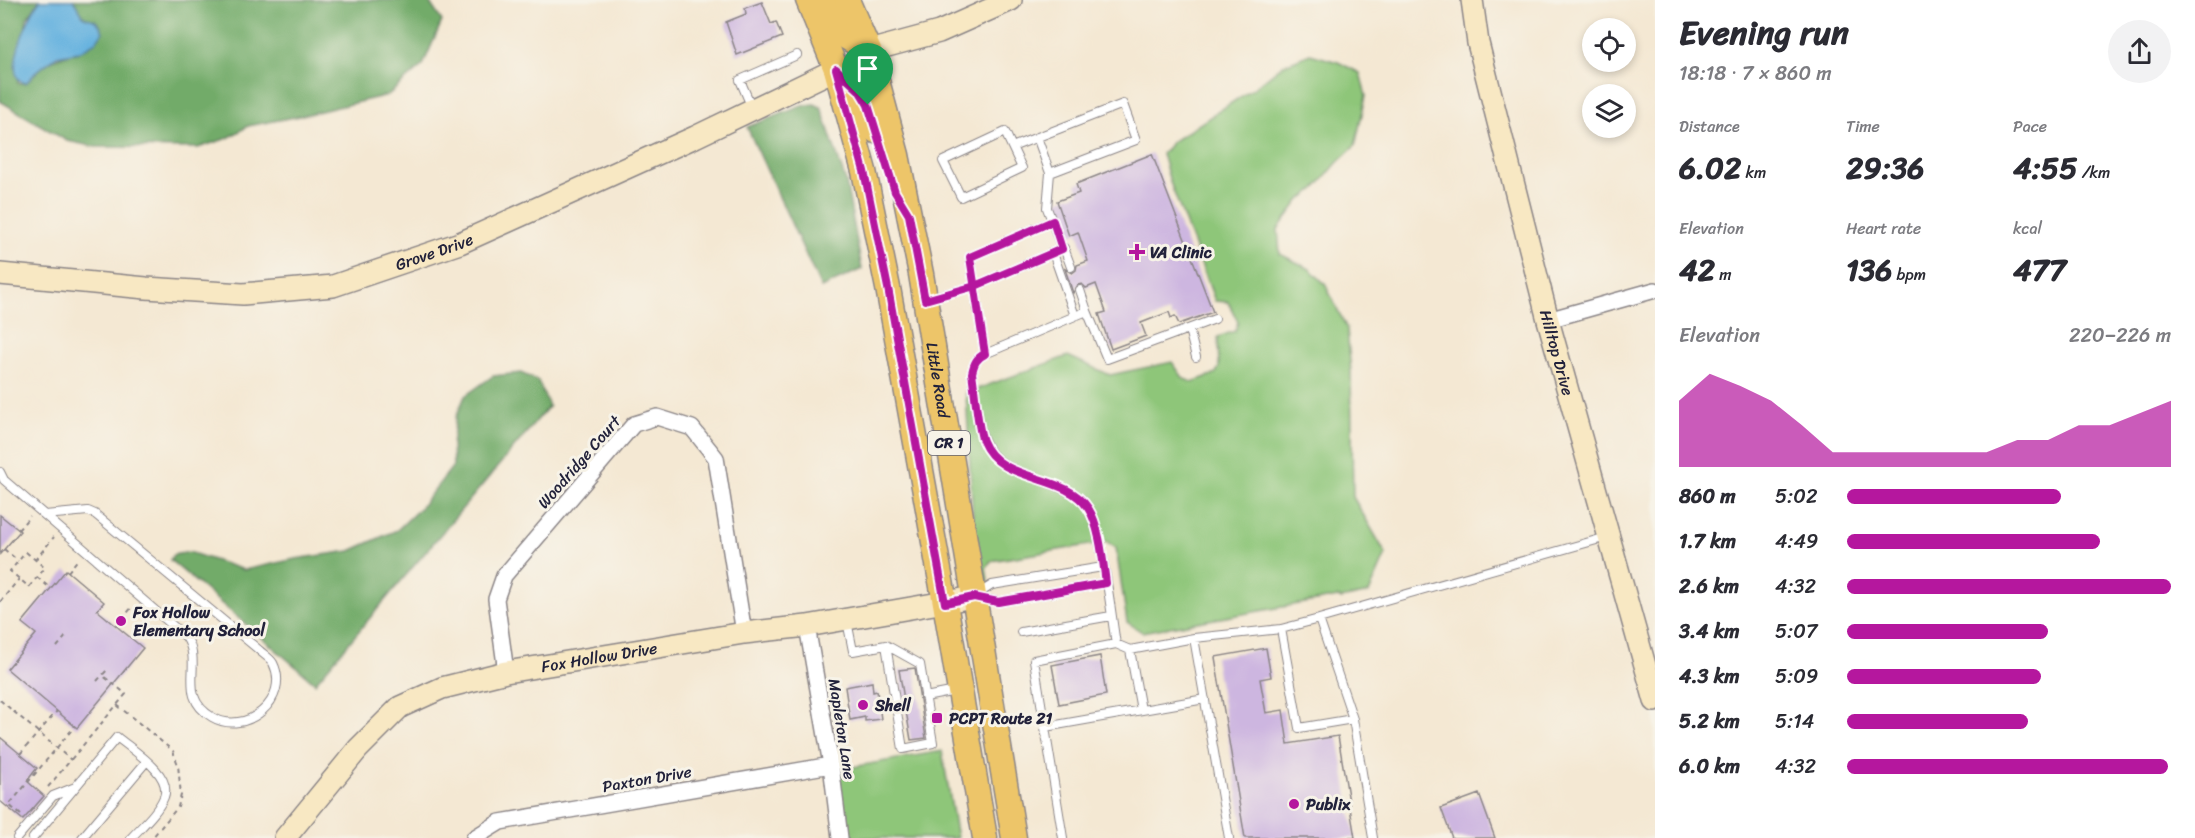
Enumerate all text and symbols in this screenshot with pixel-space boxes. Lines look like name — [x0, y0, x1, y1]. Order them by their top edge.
text: Evening run — [1679, 4, 1849, 62]
map controls — [1582, 18, 1636, 138]
button: locate — [1582, 18, 1636, 72]
button: share — [2108, 20, 2171, 83]
pin — [842, 43, 893, 105]
icon: arrive — [851, 52, 884, 85]
text: 18:18 · 7 × 860 m — [1679, 56, 1832, 91]
button: layers — [1582, 84, 1636, 138]
text: Distance — [1679, 112, 1740, 141]
text: Time — [1846, 112, 1880, 141]
text: Pace — [2013, 112, 2047, 141]
text: 6.02 — [1679, 141, 1741, 195]
text: 29:36 — [1846, 141, 1924, 195]
text: 4:55 — [2013, 141, 2077, 195]
text: km — [1741, 158, 1766, 187]
text: /km — [2077, 158, 2110, 187]
text: Elevation — [1679, 214, 1744, 243]
text: Heart rate — [1846, 214, 1921, 243]
text: kcal — [2013, 214, 2042, 243]
street label: Grove Drive — [391, 224, 478, 278]
place label: VA Clinic — [1150, 238, 1213, 267]
marker: VA Clinic — [1128, 243, 1146, 261]
text: 42 — [1679, 243, 1715, 297]
text: 136 — [1846, 243, 1892, 297]
text: 477 — [2013, 243, 2066, 297]
text: m — [1715, 260, 1732, 289]
text: bpm — [1892, 260, 1926, 289]
street label: Hilltop Drive — [1531, 306, 1583, 399]
text: Elevation — [1679, 318, 1760, 353]
text: 220–226 m — [2069, 318, 2171, 353]
street label: Little Road — [918, 340, 959, 421]
street label: Woodridge Court — [530, 408, 629, 516]
road number: CR 1 — [928, 431, 970, 455]
text: 860 m — [1679, 479, 1736, 514]
text: 5:02 — [1775, 479, 1817, 514]
text: 1.7 km — [1679, 524, 1736, 559]
text: 4:49 — [1775, 524, 1818, 559]
text: 2.6 km — [1679, 569, 1739, 604]
text: 4:32 — [1775, 569, 1816, 604]
place label: Fox Hollow Elementary School — [132, 598, 266, 645]
marker: Fox Hollow Elementary School — [114, 614, 128, 628]
text: 3.4 km — [1679, 614, 1740, 649]
text: 5:07 — [1775, 614, 1817, 649]
street label: Fox Hollow Drive — [539, 633, 659, 681]
text: 4.3 km — [1679, 659, 1740, 694]
text: 5:09 — [1775, 659, 1818, 694]
street label: Mapleton Lane — [820, 676, 864, 782]
place label: Shell — [874, 691, 912, 720]
marker: Shell — [856, 698, 870, 712]
place label: PCPT Route 21 — [949, 704, 1052, 733]
text: 5.2 km — [1679, 704, 1740, 739]
text: 5:14 — [1775, 704, 1814, 739]
marker: PCPT Route 21 — [930, 711, 944, 725]
text: 6.0 km — [1679, 749, 1740, 784]
text: 4:32 — [1775, 749, 1816, 784]
street label: Paxton Drive — [600, 757, 694, 801]
place label: Publix — [1306, 790, 1351, 819]
marker: Publix — [1287, 797, 1301, 811]

